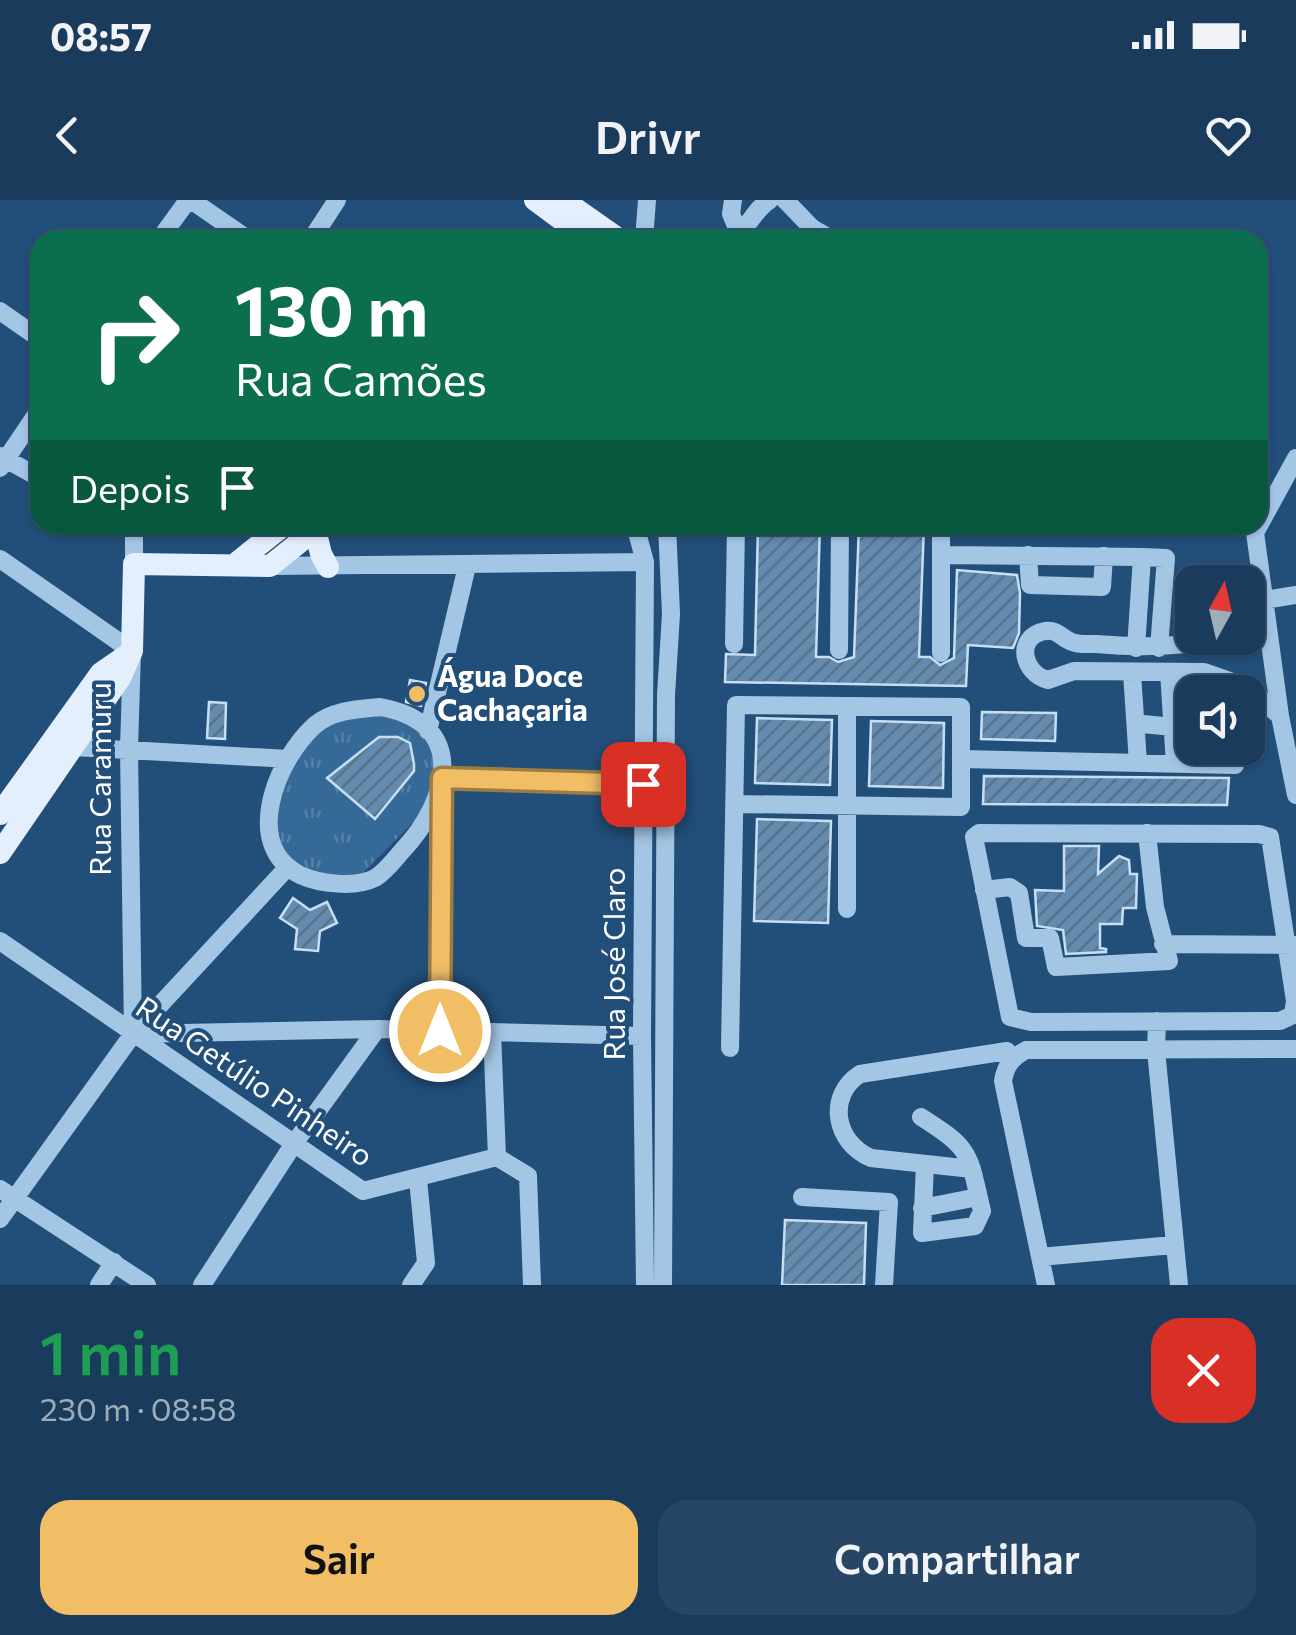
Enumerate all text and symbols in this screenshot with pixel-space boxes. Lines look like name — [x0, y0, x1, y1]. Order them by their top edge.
text: 08:57 — [50, 12, 152, 59]
icon: back — [40, 108, 95, 163]
text: Drivr — [595, 108, 701, 163]
icon: heart — [1201, 108, 1256, 163]
text: 130 m — [235, 265, 428, 350]
icon: right — [70, 270, 200, 400]
text: Rua Camões — [235, 350, 487, 405]
icon: arrive — [210, 460, 265, 515]
text: Depois — [70, 464, 190, 511]
north arrow — [1175, 565, 1265, 655]
map controls — [1175, 565, 1265, 765]
place label: Água Doce Cachaçaria — [437, 656, 588, 728]
button: sound — [1175, 675, 1265, 765]
street label: Rua Caramuru — [80, 682, 117, 876]
marker: Água Doce Cachaçaria — [406, 683, 428, 705]
pin — [601, 742, 686, 827]
icon: arrive — [616, 757, 671, 812]
street label: Rua José Claro — [594, 868, 631, 1060]
position arrow — [388, 979, 492, 1083]
street label: Rua Getúlio Pinheiro — [130, 987, 381, 1173]
text: 1 min — [40, 1314, 181, 1387]
button: close — [1151, 1318, 1256, 1423]
text: 230 m · 08:58 — [40, 1388, 236, 1428]
button: Sair — [40, 1500, 638, 1615]
button: Compartilhar — [658, 1500, 1256, 1615]

